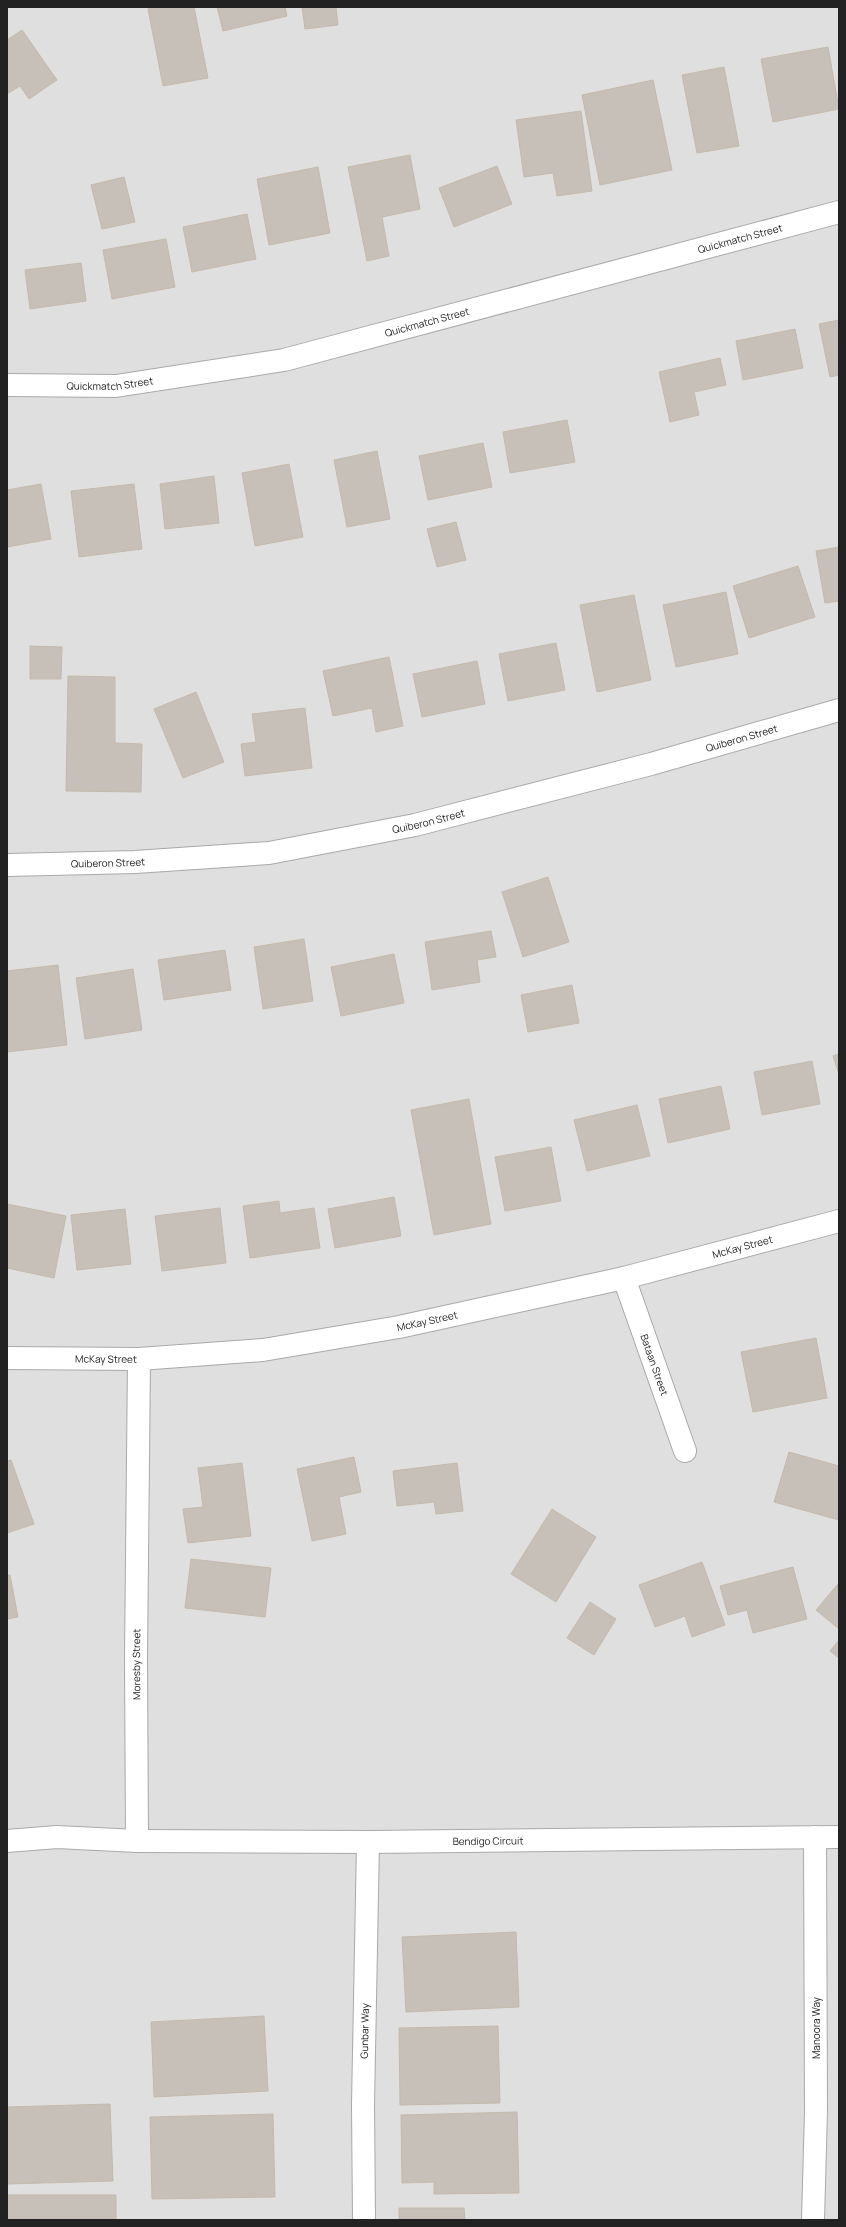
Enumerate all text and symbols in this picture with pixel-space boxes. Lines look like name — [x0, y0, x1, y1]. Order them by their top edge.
street label: Quickmatch Street — [696, 220, 784, 256]
street label: Quickmatch Street — [383, 304, 471, 340]
street label: Quickmatch Street — [66, 373, 154, 393]
street label: Quiberon Street — [704, 721, 779, 755]
street label: Quiberon Street — [391, 805, 466, 836]
street label: Quiberon Street — [71, 854, 145, 871]
street label: McKay Street — [711, 1232, 774, 1261]
street label: McKay Street — [395, 1307, 459, 1334]
street label: Bataan Street — [637, 1332, 672, 1397]
street label: McKay Street — [75, 1352, 137, 1366]
street label: Moresby Street — [129, 1629, 143, 1700]
street label: Bendigo Circuit — [453, 1833, 523, 1848]
street label: Manoora Way — [809, 1996, 823, 2059]
street label: Gunbar Way — [357, 2002, 372, 2059]

